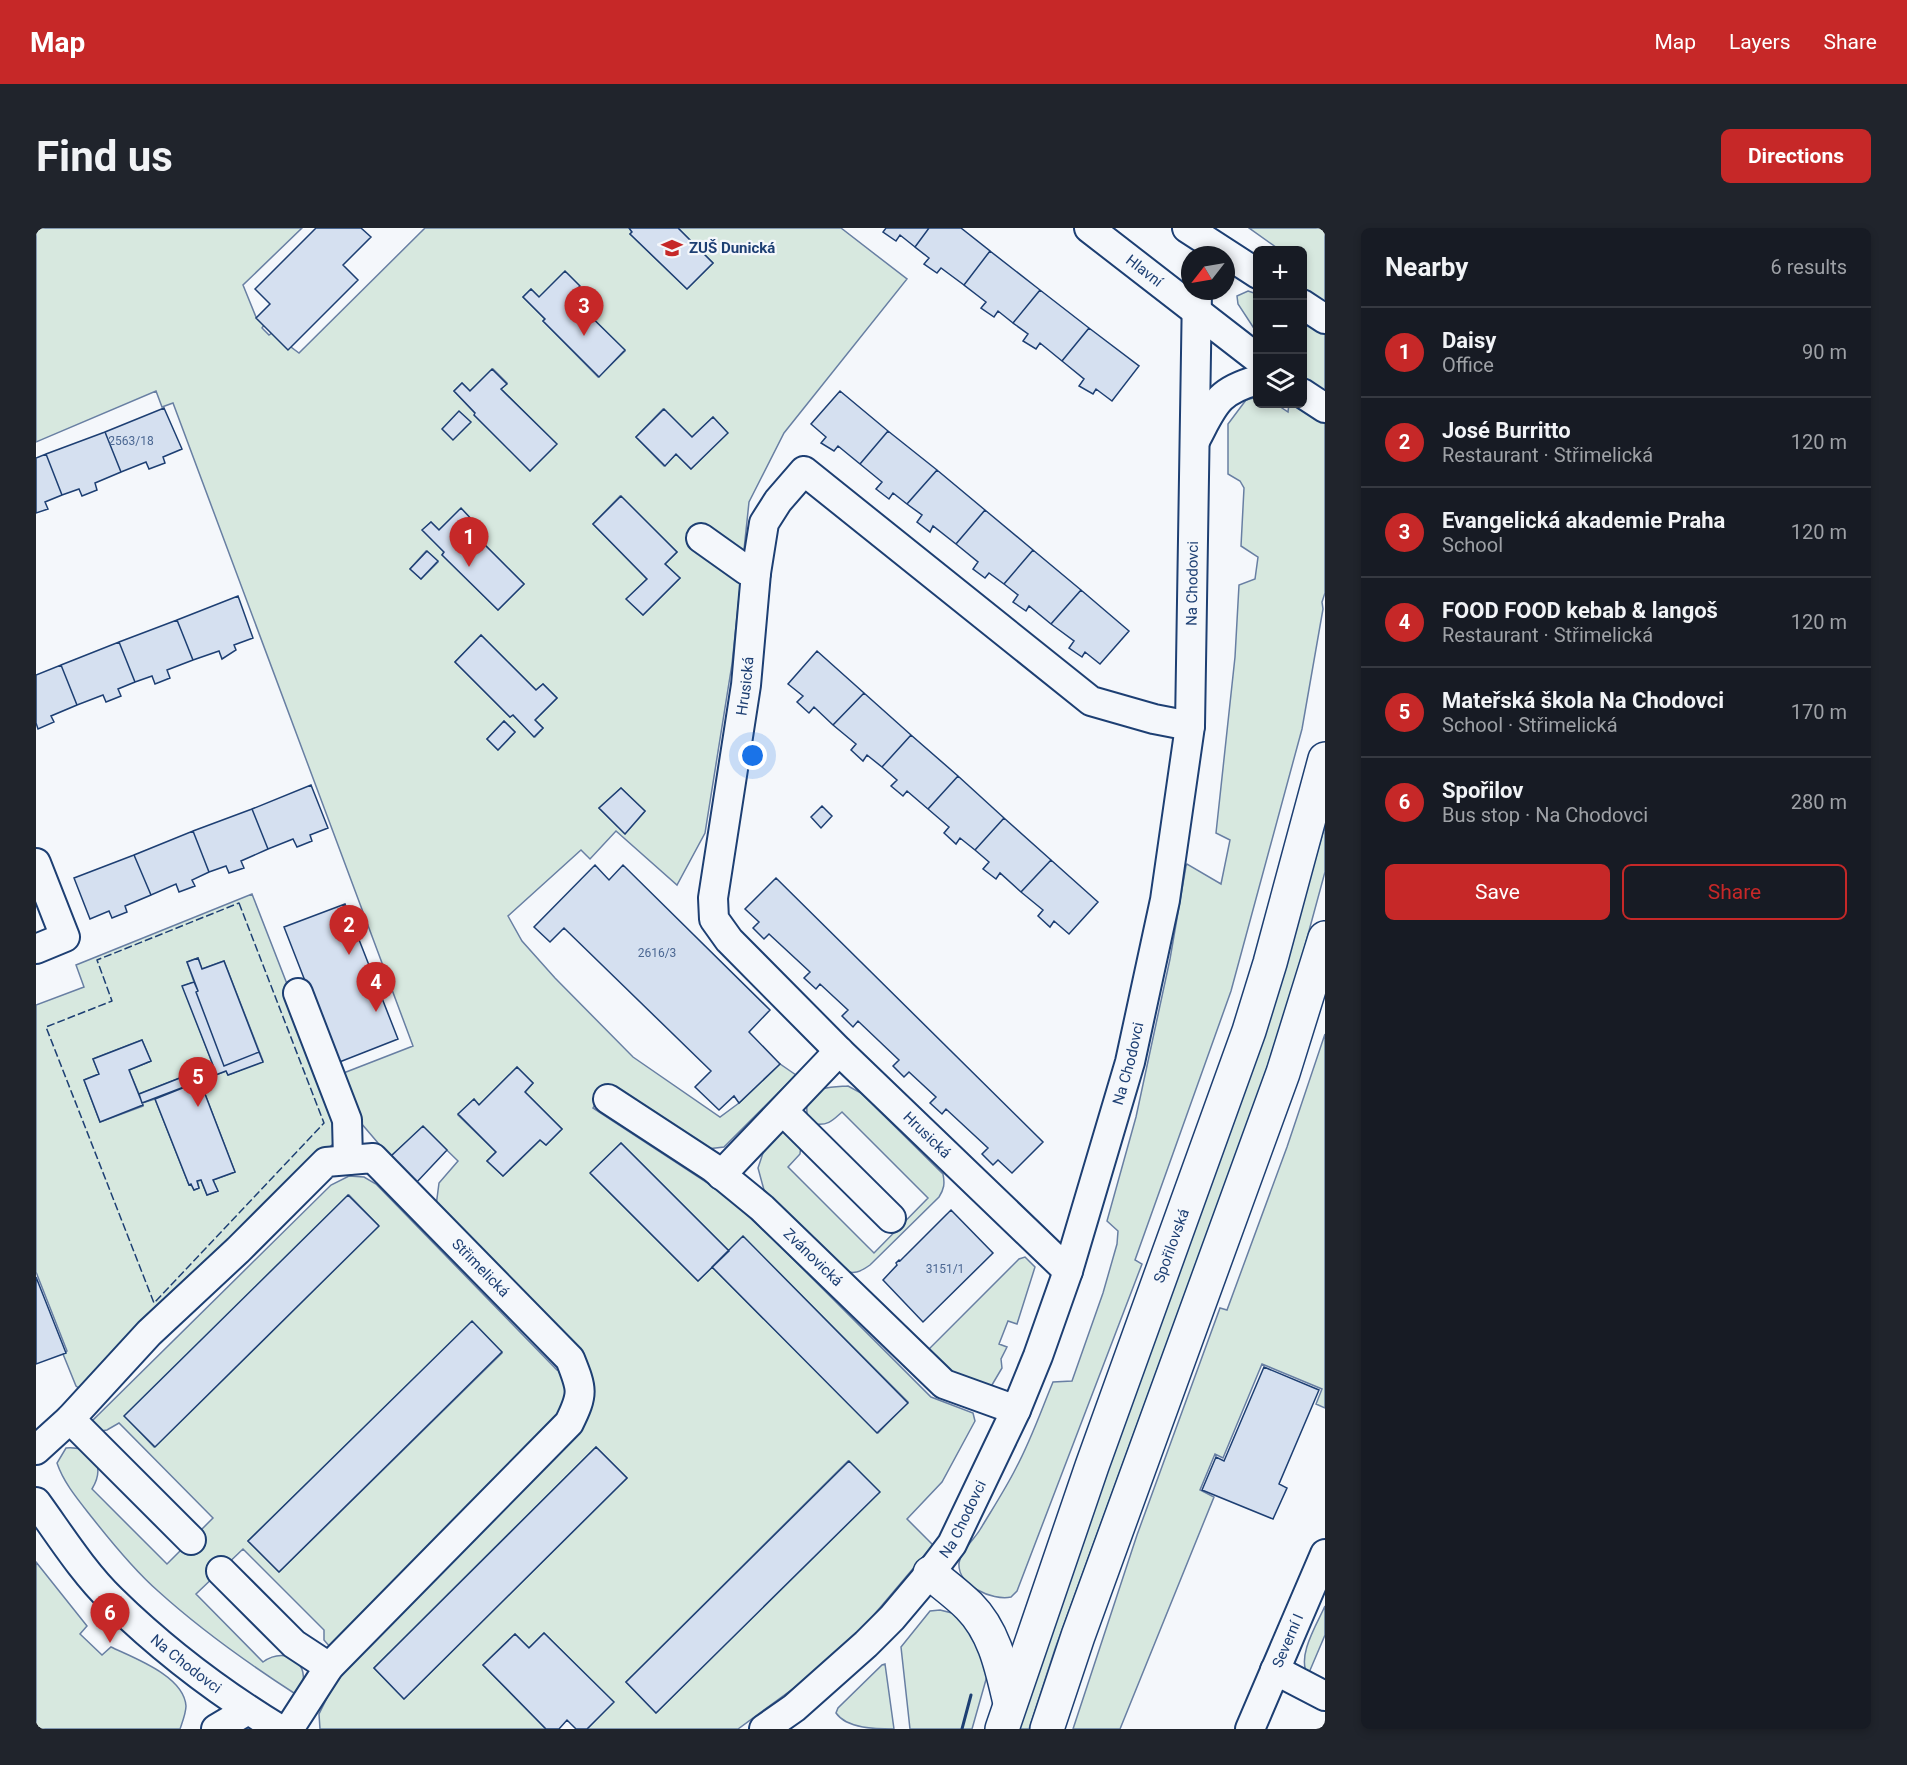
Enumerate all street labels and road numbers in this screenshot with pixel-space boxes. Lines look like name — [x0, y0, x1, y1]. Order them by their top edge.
street label: Hlavní — [1122, 251, 1167, 292]
street label: Na Chodovci — [1183, 541, 1202, 626]
street label: Hrusická — [732, 656, 757, 717]
street label: Na Chodovci — [1109, 1021, 1147, 1107]
street label: Hrusická — [900, 1108, 954, 1162]
street label: Spořilovská — [1150, 1206, 1193, 1285]
street label: Zvánovická — [780, 1225, 846, 1290]
street label: Střimelická — [448, 1235, 513, 1301]
street label: Na Chodovci — [936, 1478, 990, 1562]
street label: Severní I — [1268, 1611, 1307, 1670]
street label: Na Chodovci — [147, 1631, 225, 1697]

